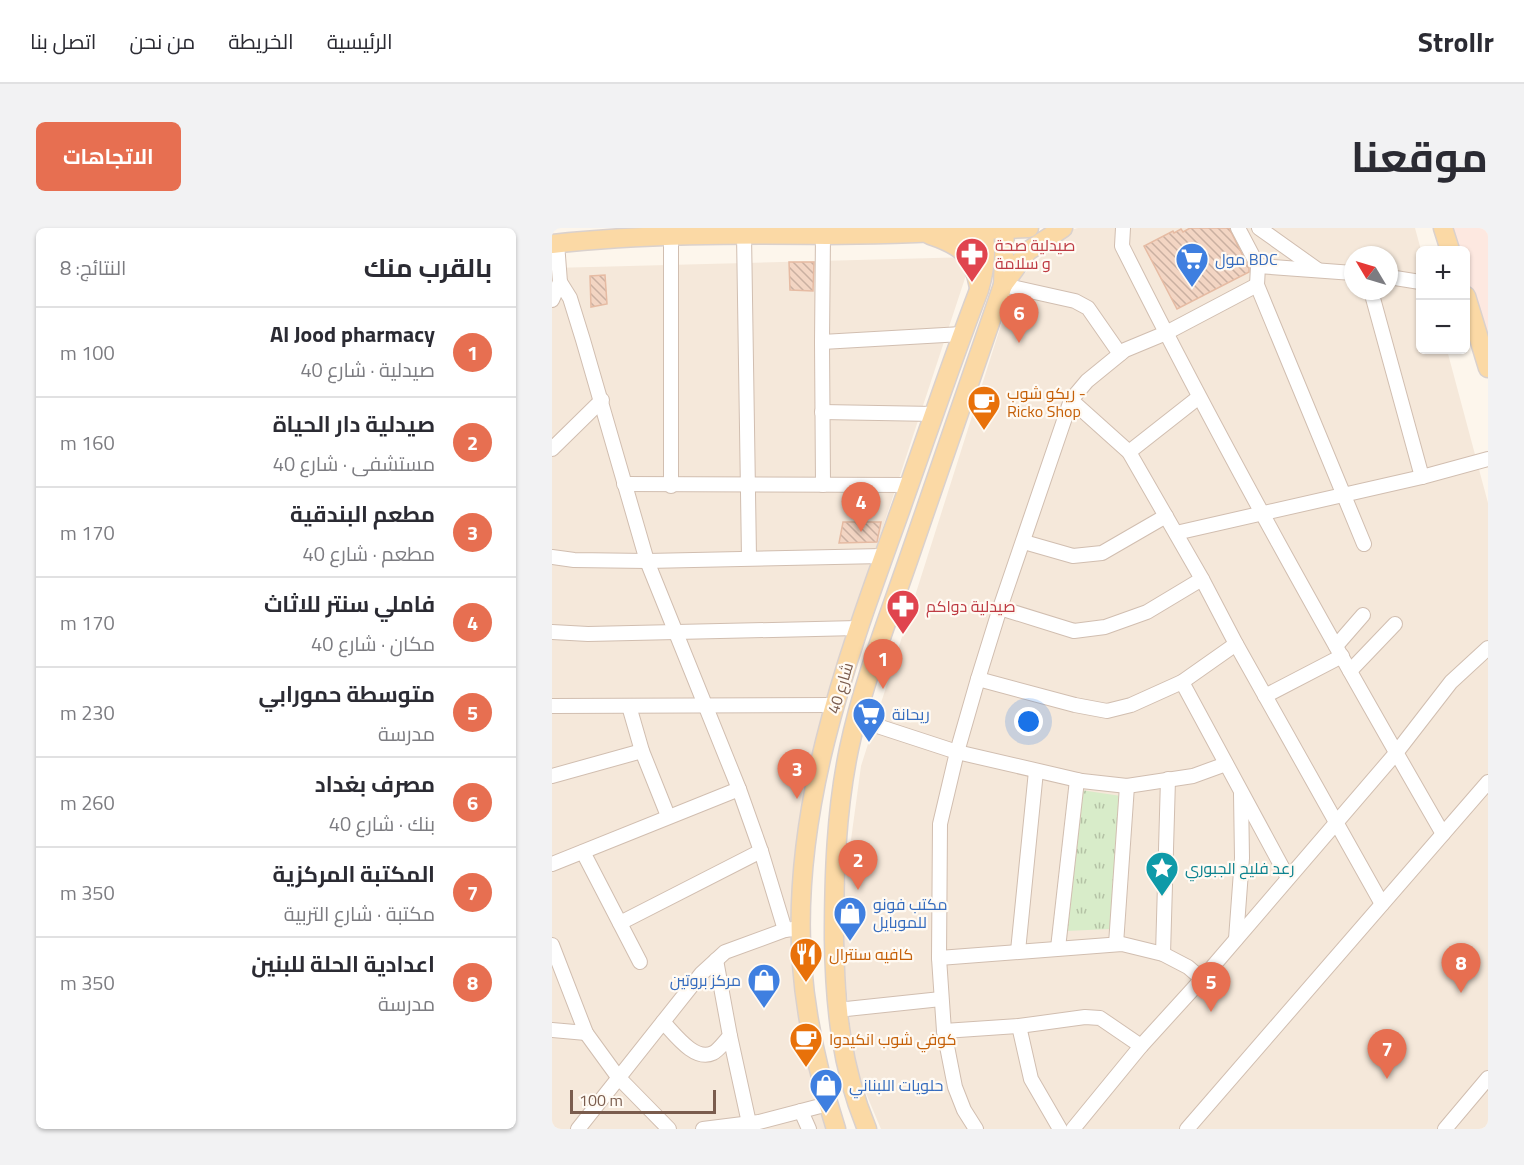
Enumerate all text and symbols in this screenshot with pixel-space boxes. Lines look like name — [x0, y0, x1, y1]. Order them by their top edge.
text: Strollr — [1418, 20, 1494, 63]
text: اتصل بنا — [30, 25, 96, 57]
text: من نحن — [129, 25, 195, 57]
text: الخريطة — [228, 25, 294, 57]
text: الرئيسية — [327, 25, 393, 57]
button: الاتجاهات — [36, 122, 181, 191]
text: موقعنا — [1351, 124, 1488, 188]
place label: صيدلية صحة و سلامة — [995, 233, 1075, 275]
pharmacy icon: صيدلية صحة و سلامة — [954, 236, 990, 283]
supermarket icon: مول BDC — [1174, 241, 1210, 288]
north arrow — [1344, 246, 1398, 300]
map controls — [1416, 246, 1470, 354]
button: + — [1416, 246, 1470, 300]
place label: مول BDC — [1215, 247, 1278, 271]
text: بالقرب منك — [364, 248, 492, 287]
text: النتائج: 8 — [60, 252, 126, 283]
pin: 6 — [1000, 294, 1038, 343]
button: − — [1416, 300, 1470, 354]
text: Al Jood pharmacy — [270, 317, 435, 351]
text: 100 m — [60, 337, 115, 368]
text: 1 — [467, 337, 478, 368]
text: صيدلية · شارع 40 — [300, 354, 435, 385]
place label: ريكو شوب - Ricko Shop — [1007, 381, 1086, 423]
cafe icon: ريكو شوب - Ricko Shop — [966, 384, 1002, 431]
text: صيدلية دار الحياة — [273, 407, 435, 441]
text: 160 m — [60, 427, 115, 458]
text: 2 — [467, 427, 478, 458]
text: مستشفى · شارع 40 — [273, 448, 435, 479]
pin: 4 — [842, 482, 880, 532]
text: مطعم البندقية — [290, 497, 435, 531]
text: 170 m — [60, 517, 115, 548]
text: 3 — [467, 517, 478, 548]
text: مطعم · شارع 40 — [303, 538, 435, 569]
text: فاملي سنتر للاثاث — [264, 587, 435, 621]
pharmacy icon: صيدلية دواكم — [885, 588, 921, 635]
place label: صيدلية دواكم — [926, 594, 1016, 618]
text: 170 m — [60, 607, 115, 638]
text: 4 — [467, 607, 478, 638]
text: مكان · شارع 40 — [311, 628, 435, 659]
pin: 1 — [864, 640, 902, 689]
street label: شارع 40 — [821, 659, 859, 717]
text: متوسطة حمورابي — [258, 677, 435, 711]
supermarket icon: ريحانة — [851, 696, 887, 743]
text: 230 m — [60, 697, 115, 728]
text: 5 — [467, 697, 478, 728]
place label: ريحانة — [892, 702, 930, 726]
your location — [1014, 707, 1043, 736]
text: مدرسة — [378, 718, 435, 749]
pin: 3 — [778, 750, 816, 799]
text: مصرف بغداد — [315, 767, 435, 801]
text: 260 m — [60, 787, 115, 818]
text: 6 — [467, 787, 478, 818]
text: بنك · شارع 40 — [329, 808, 435, 839]
pin: 2 — [838, 840, 878, 890]
place icon: رعد فليح الجبوري — [1144, 850, 1180, 897]
place label: رعد فليح الجبوري — [1185, 856, 1295, 882]
text: المكتبة المركزية — [273, 857, 435, 891]
text: 350 m — [60, 877, 115, 908]
text: 7 — [467, 877, 478, 908]
place label: مكتب فونو للموبايل — [873, 892, 948, 934]
shop icon: مكتب فونو للموبايل — [832, 895, 868, 942]
text: مكتبة · شارع التربية — [284, 898, 435, 929]
restaurant icon: كافيه سنترال — [788, 936, 824, 983]
place label: كافيه سنترال — [829, 942, 913, 966]
pin: 8 — [1442, 944, 1480, 993]
text: اعدادية الحلة للبنين — [251, 947, 435, 981]
shop icon: مركز بروتين — [746, 962, 782, 1009]
pin: 5 — [1192, 962, 1230, 1012]
text: 350 m — [60, 967, 115, 998]
text: 8 — [467, 967, 478, 998]
place label: مركز بروتين — [670, 968, 741, 992]
text: مدرسة — [378, 988, 435, 1019]
cafe icon: كوفي شوب انكيدوا — [788, 1021, 824, 1068]
place label: كوفي شوب انكيدوا — [829, 1027, 956, 1053]
pin: 7 — [1368, 1030, 1406, 1079]
shop icon: حلويات اللبناني — [808, 1067, 844, 1114]
place label: حلويات اللبناني — [849, 1073, 943, 1099]
scale bar — [570, 1087, 716, 1114]
text: 100 m — [579, 1088, 623, 1112]

